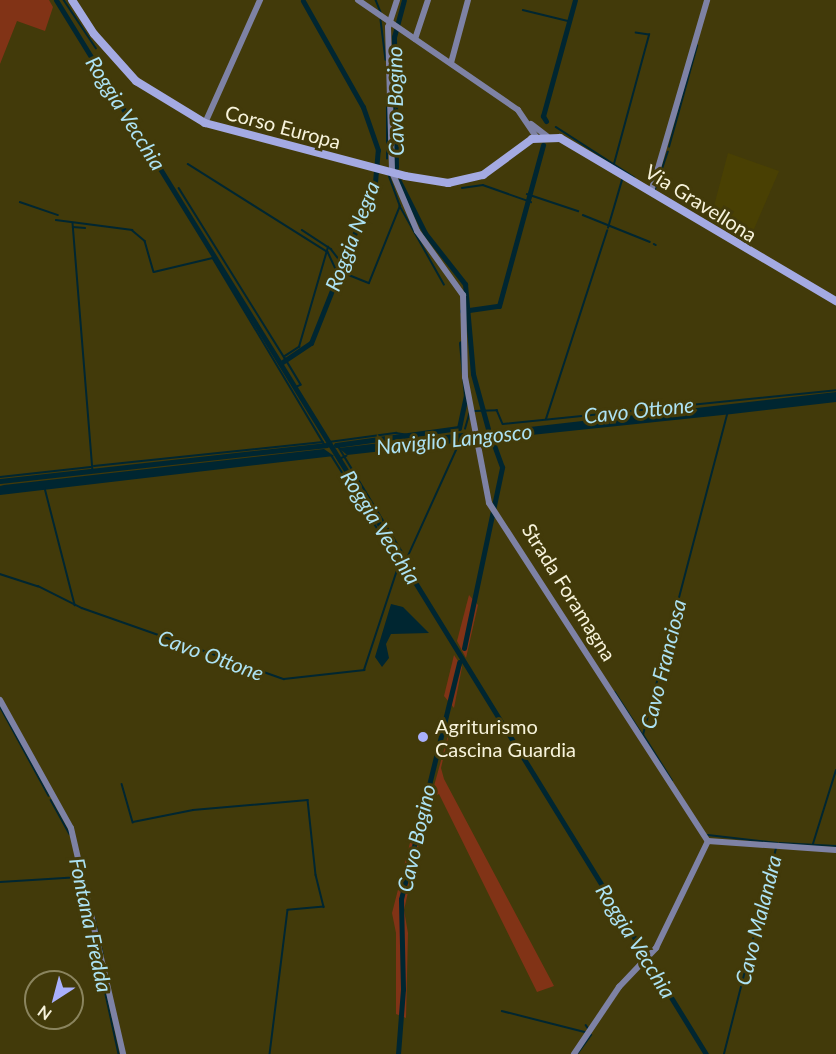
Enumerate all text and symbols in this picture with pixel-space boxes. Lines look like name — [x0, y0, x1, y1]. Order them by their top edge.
water label: Cavo Bogino — [381, 46, 409, 156]
water label: Roggia Vecchia — [81, 51, 171, 175]
street label: Corso Europa — [223, 100, 343, 154]
street label: Via Gravellona — [641, 159, 761, 247]
water label: Roggia Negra — [320, 178, 384, 294]
water label: Cavo Ottone — [583, 392, 695, 428]
water label: Naviglio Langosco — [375, 418, 533, 460]
water label: Roggia Vecchia — [336, 465, 426, 589]
street label: Strada Foramagna — [517, 519, 621, 665]
water label: Cavo Franciosa — [635, 597, 691, 731]
water label: Cavo Ottone — [155, 624, 267, 686]
place label: Agriturismo Cascina Guardia — [435, 714, 576, 761]
marker: Agriturismo Cascina Guardia — [416, 730, 430, 744]
water label: Cavo Bogino — [391, 782, 441, 894]
water label: Cavo Malandra — [730, 852, 786, 988]
water label: Fontana Fredda — [64, 855, 118, 995]
water label: Roggia Vecchia — [591, 879, 681, 1003]
north arrow — [24, 970, 84, 1030]
text: N — [34, 1002, 55, 1025]

